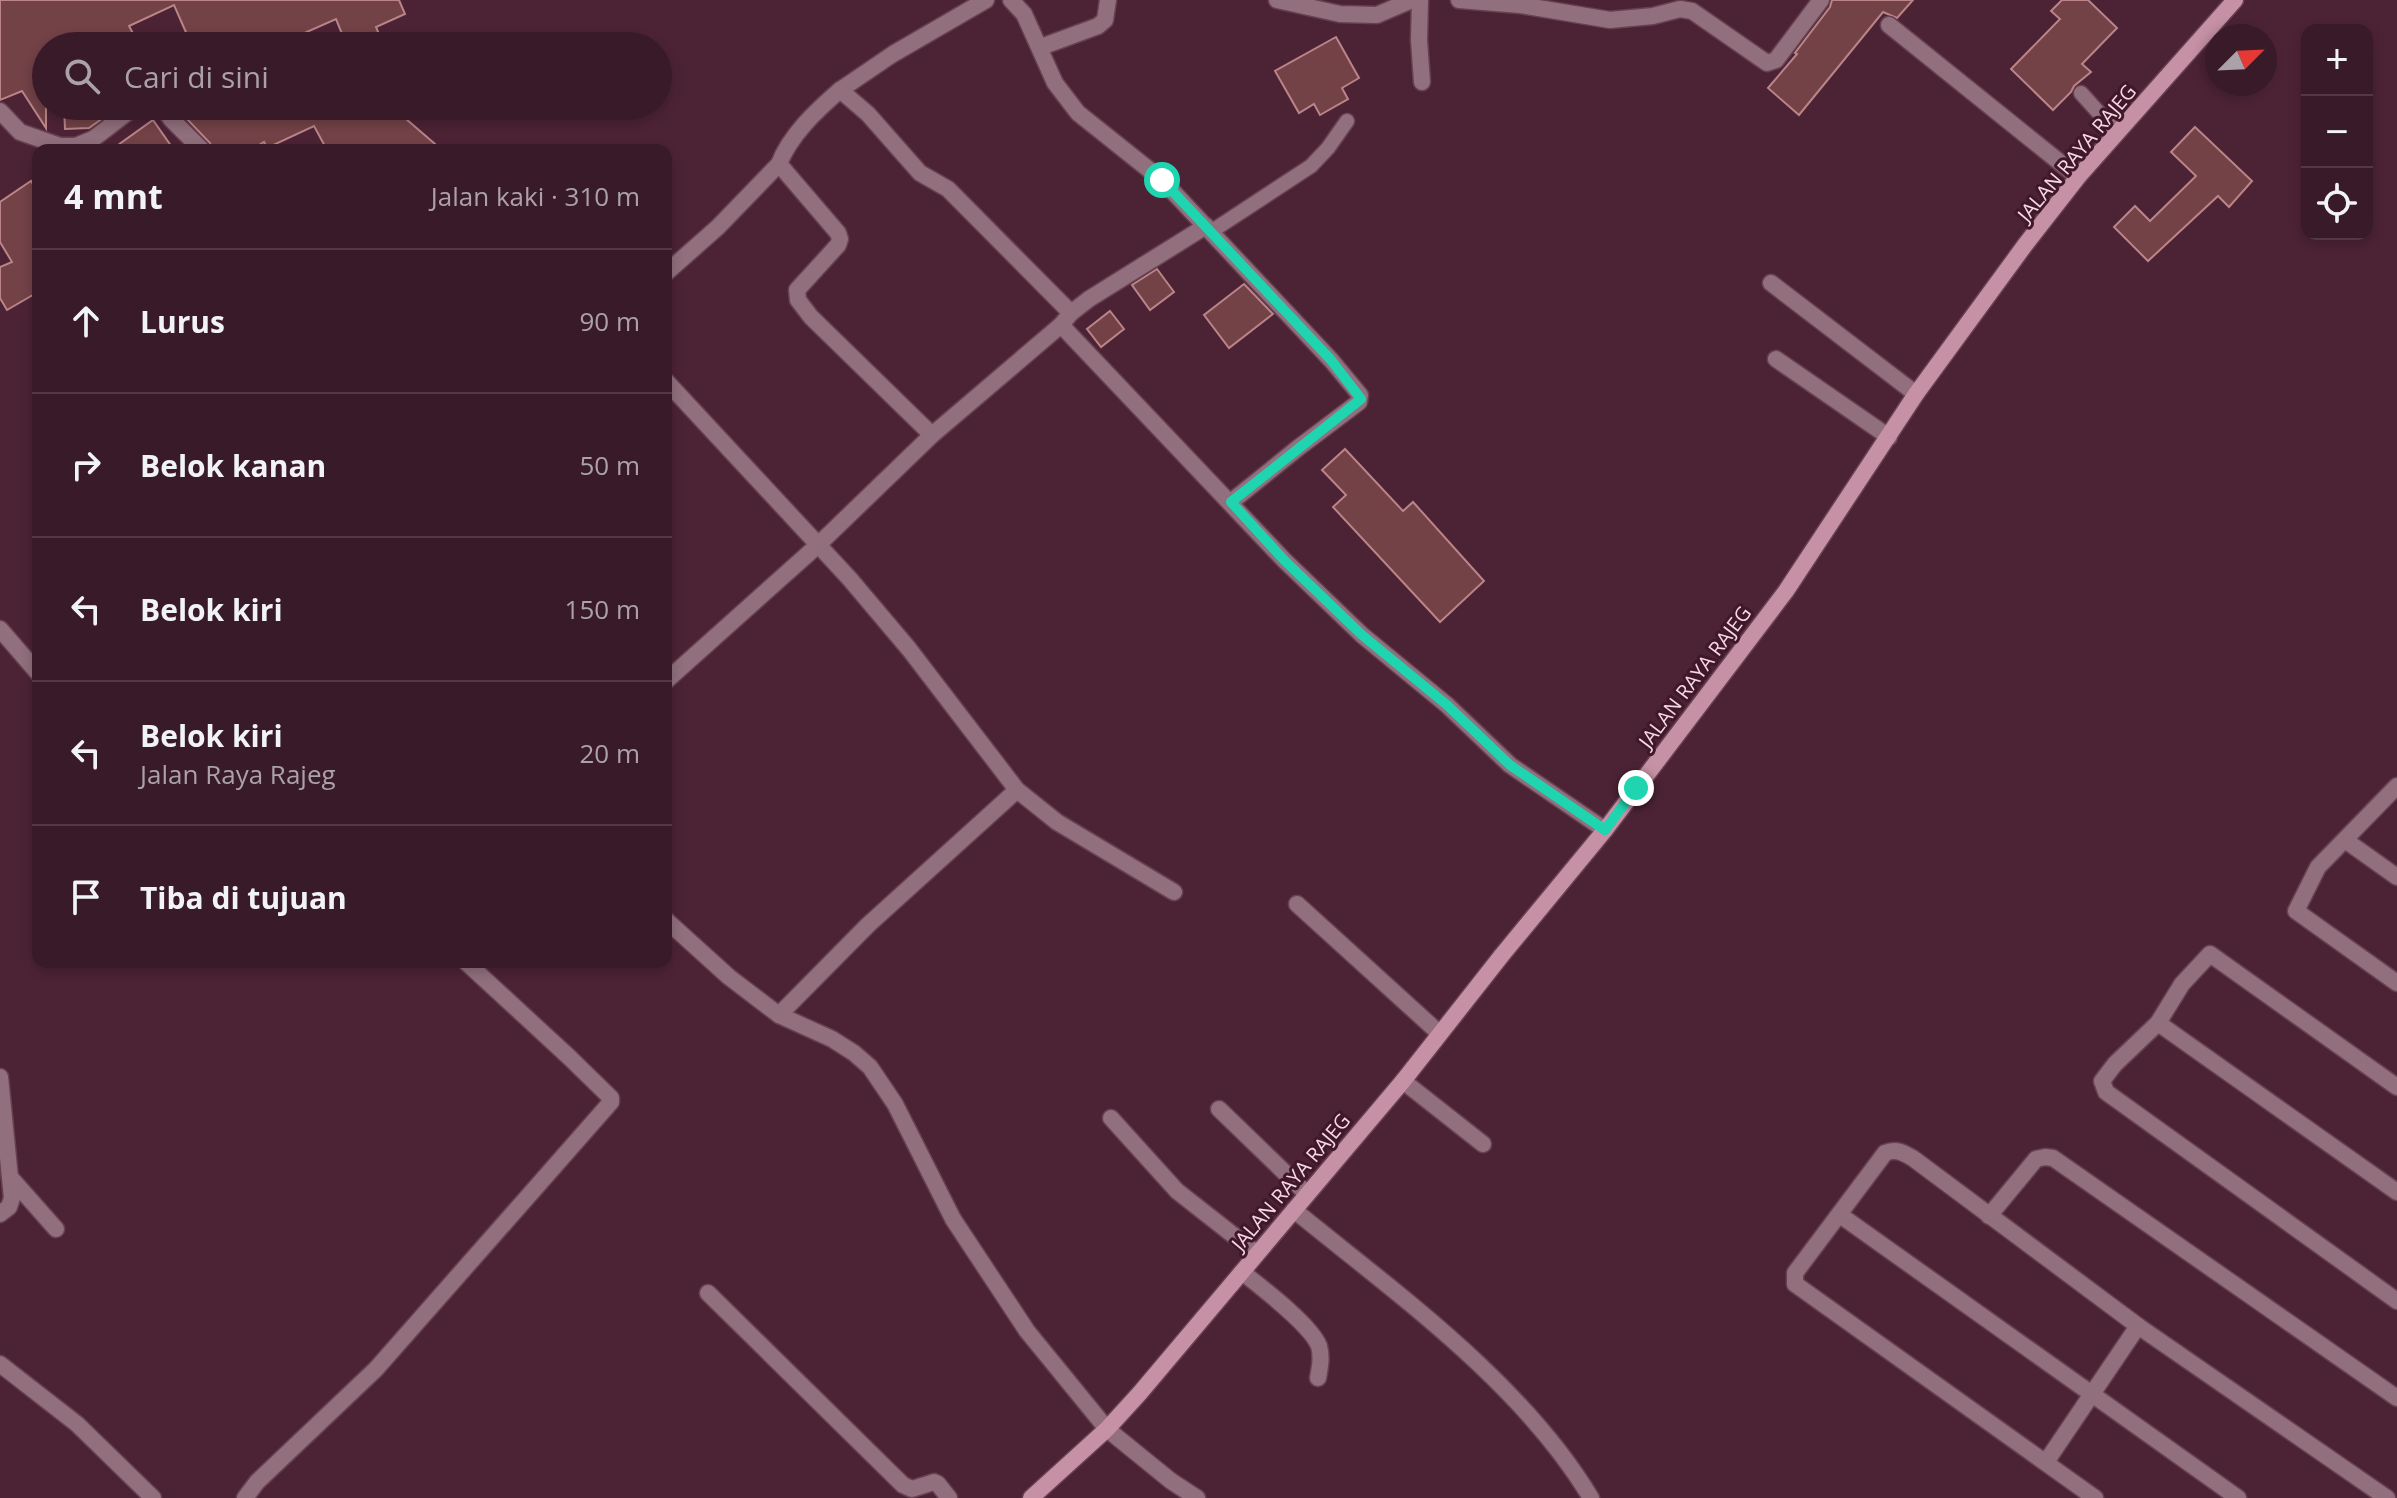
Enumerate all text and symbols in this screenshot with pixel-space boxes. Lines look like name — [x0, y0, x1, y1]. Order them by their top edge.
north arrow — [2205, 24, 2277, 96]
map controls — [2301, 24, 2373, 240]
button: + — [2301, 24, 2373, 96]
search box — [32, 32, 672, 120]
icon: search — [60, 54, 104, 98]
text: Cari di sini — [124, 56, 269, 97]
street label: JALAN RAYA RAJEG — [2010, 78, 2142, 229]
button: − — [2301, 96, 2373, 168]
route start — [1144, 162, 1180, 198]
button: locate — [2301, 168, 2373, 240]
text: 4 mnt — [64, 173, 163, 219]
text: Jalan kaki · 310 m — [431, 178, 640, 214]
icon: ahead — [64, 299, 108, 343]
text: Lurus — [140, 301, 225, 342]
text: 90 m — [579, 303, 640, 339]
icon: right — [64, 443, 108, 487]
text: Belok kanan — [140, 445, 326, 486]
text: 50 m — [579, 447, 640, 483]
icon: left — [64, 587, 108, 631]
text: Belok kiri — [140, 589, 283, 630]
text: 150 m — [565, 591, 640, 627]
street label: JALAN RAYA RAJEG — [1631, 600, 1757, 755]
text: Belok kiri — [140, 715, 283, 756]
icon: left — [64, 731, 108, 775]
text: 20 m — [579, 735, 640, 771]
text: Jalan Raya Rajeg — [140, 756, 336, 792]
route end — [1618, 770, 1654, 806]
icon: arrive — [64, 875, 108, 919]
text: Tiba di tujuan — [140, 877, 347, 918]
street label: JALAN RAYA RAJEG — [1224, 1107, 1356, 1258]

